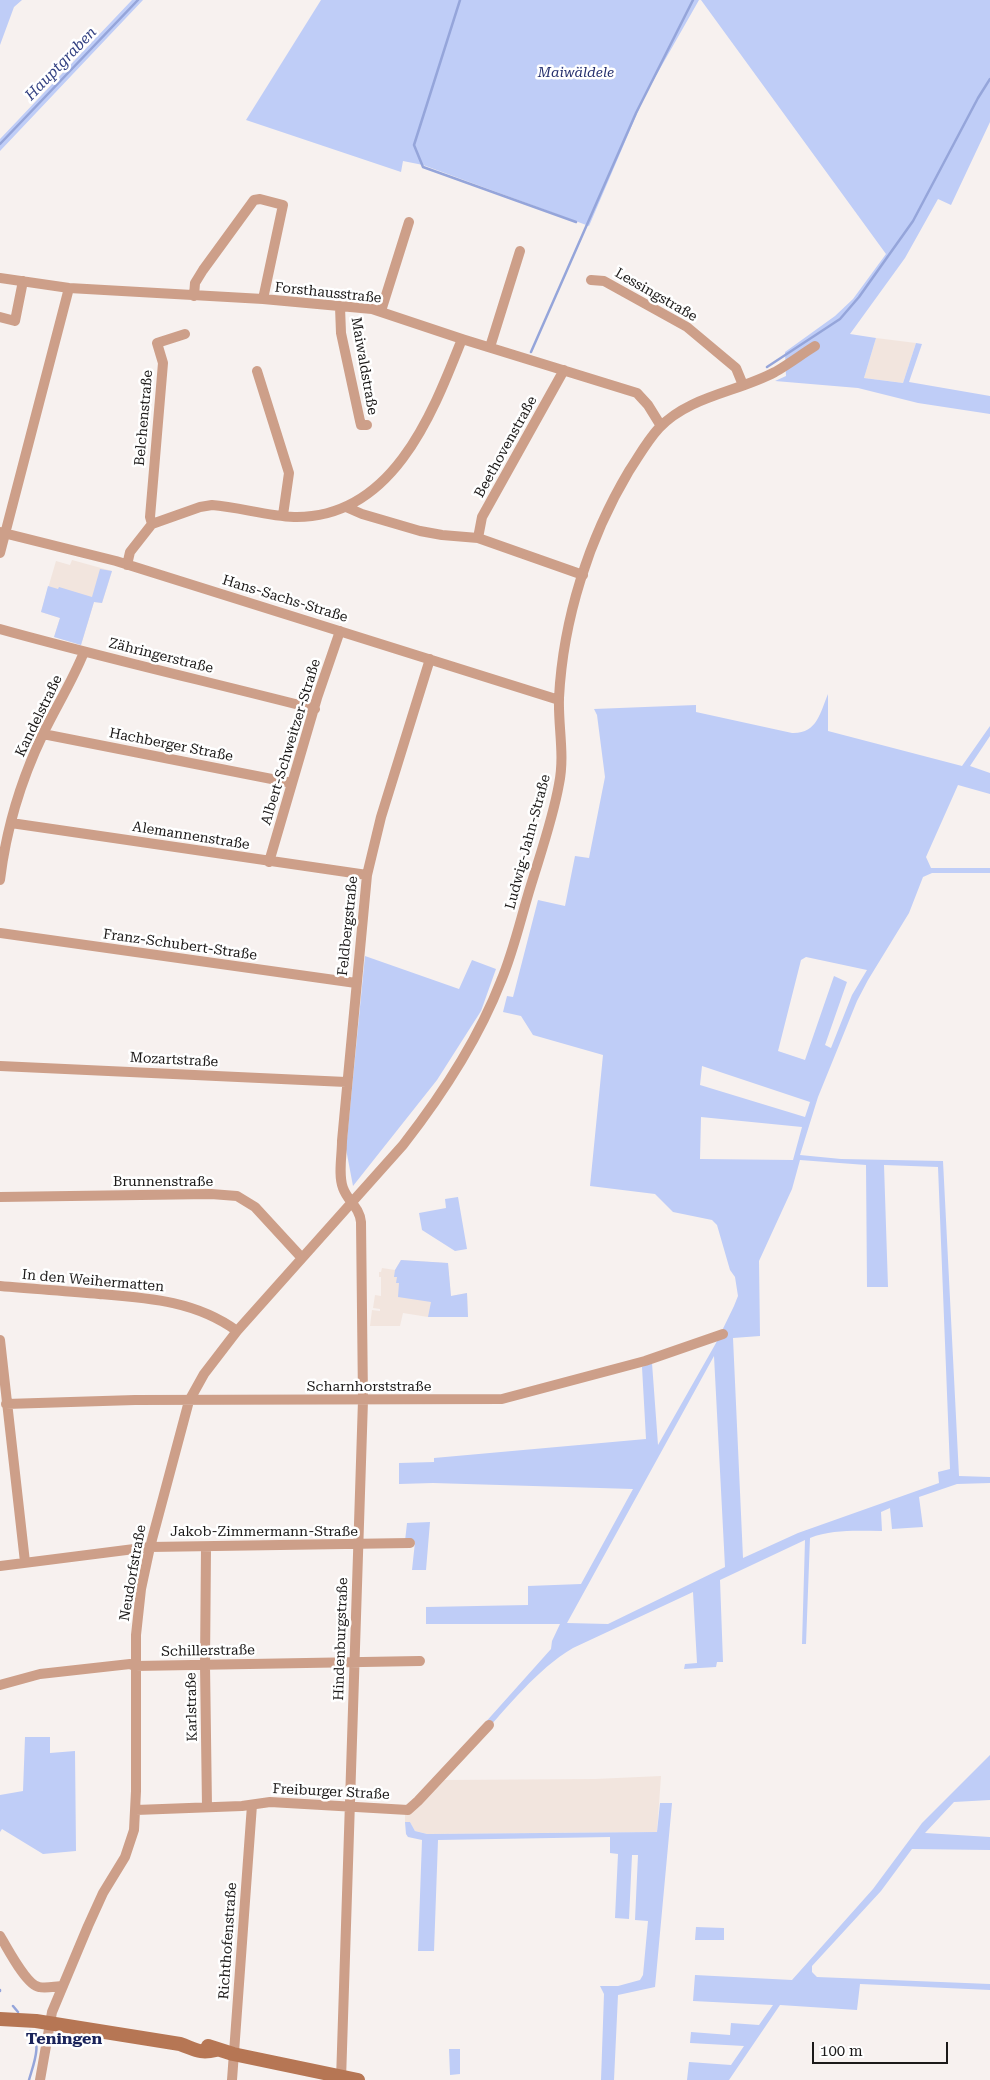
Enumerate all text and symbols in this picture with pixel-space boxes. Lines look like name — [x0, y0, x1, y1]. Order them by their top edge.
water label: Hauptgraben — [22, 24, 100, 104]
park label: Maiwäldele — [538, 65, 614, 81]
street label: Lessingstraße — [612, 265, 700, 325]
street label: Forsthausstraße — [274, 279, 382, 307]
street label: Maiwaldstraße — [347, 316, 381, 416]
street label: Belchenstraße — [131, 369, 157, 467]
street label: Beethovenstraße — [471, 393, 541, 501]
street label: Hans-Sachs-Straße — [220, 572, 350, 626]
street label: Zähringerstraße — [107, 635, 215, 677]
street label: Albert-Schweitzer-Straße — [258, 657, 324, 827]
street label: Kandelstraße — [12, 672, 66, 760]
street label: Hachberger Straße — [108, 725, 234, 765]
street label: Ludwig-Jahn-Straße — [502, 773, 554, 911]
street label: Alemannenstraße — [131, 818, 251, 854]
street label: Feldbergstraße — [334, 875, 362, 977]
street label: Franz-Schubert-Straße — [102, 926, 258, 964]
street label: Mozartstraße — [129, 1049, 219, 1071]
street label: Brunnenstraße — [113, 1174, 213, 1190]
street label: In den Weihermatten — [21, 1266, 165, 1296]
street label: Scharnhorststraße — [307, 1379, 431, 1395]
street label: Neudorfstraße — [116, 1523, 150, 1623]
street label: Jakob-Zimmermann-Straße — [170, 1524, 358, 1540]
street label: Hindenburgstraße — [330, 1577, 352, 1701]
street label: Schillerstraße — [161, 1642, 255, 1660]
street label: Karlstraße — [183, 1672, 201, 1742]
street label: Freiburger Straße — [272, 1781, 390, 1803]
street label: Richthofenstraße — [216, 1882, 240, 2000]
district label: Teningen — [26, 2029, 102, 2049]
scale bar — [815, 2032, 951, 2064]
text: 100 m — [820, 2042, 863, 2060]

